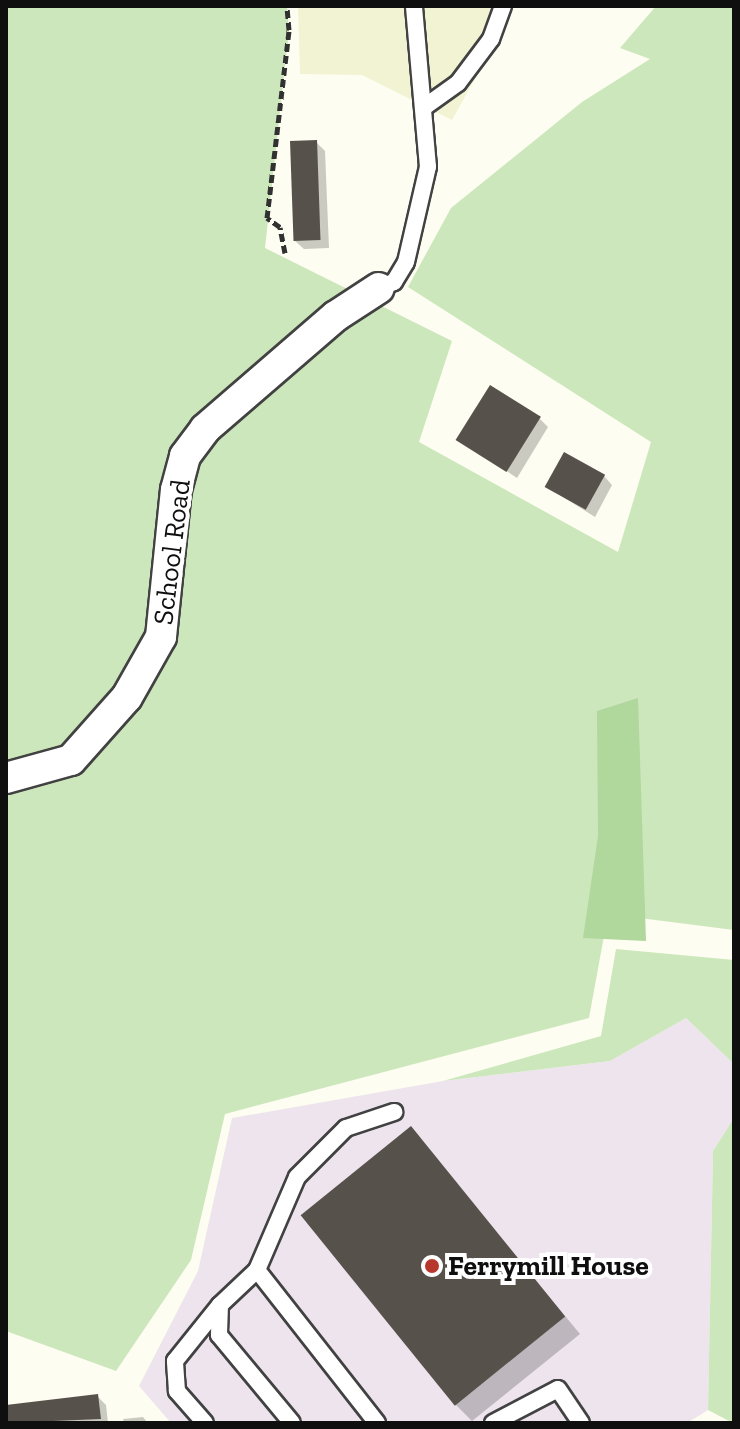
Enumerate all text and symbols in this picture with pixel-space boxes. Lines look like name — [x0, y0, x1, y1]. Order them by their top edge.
street label: School Road — [146, 477, 198, 627]
place label: Ferrymill House — [448, 1249, 649, 1283]
marker: Ferrymill House — [423, 1257, 441, 1275]

